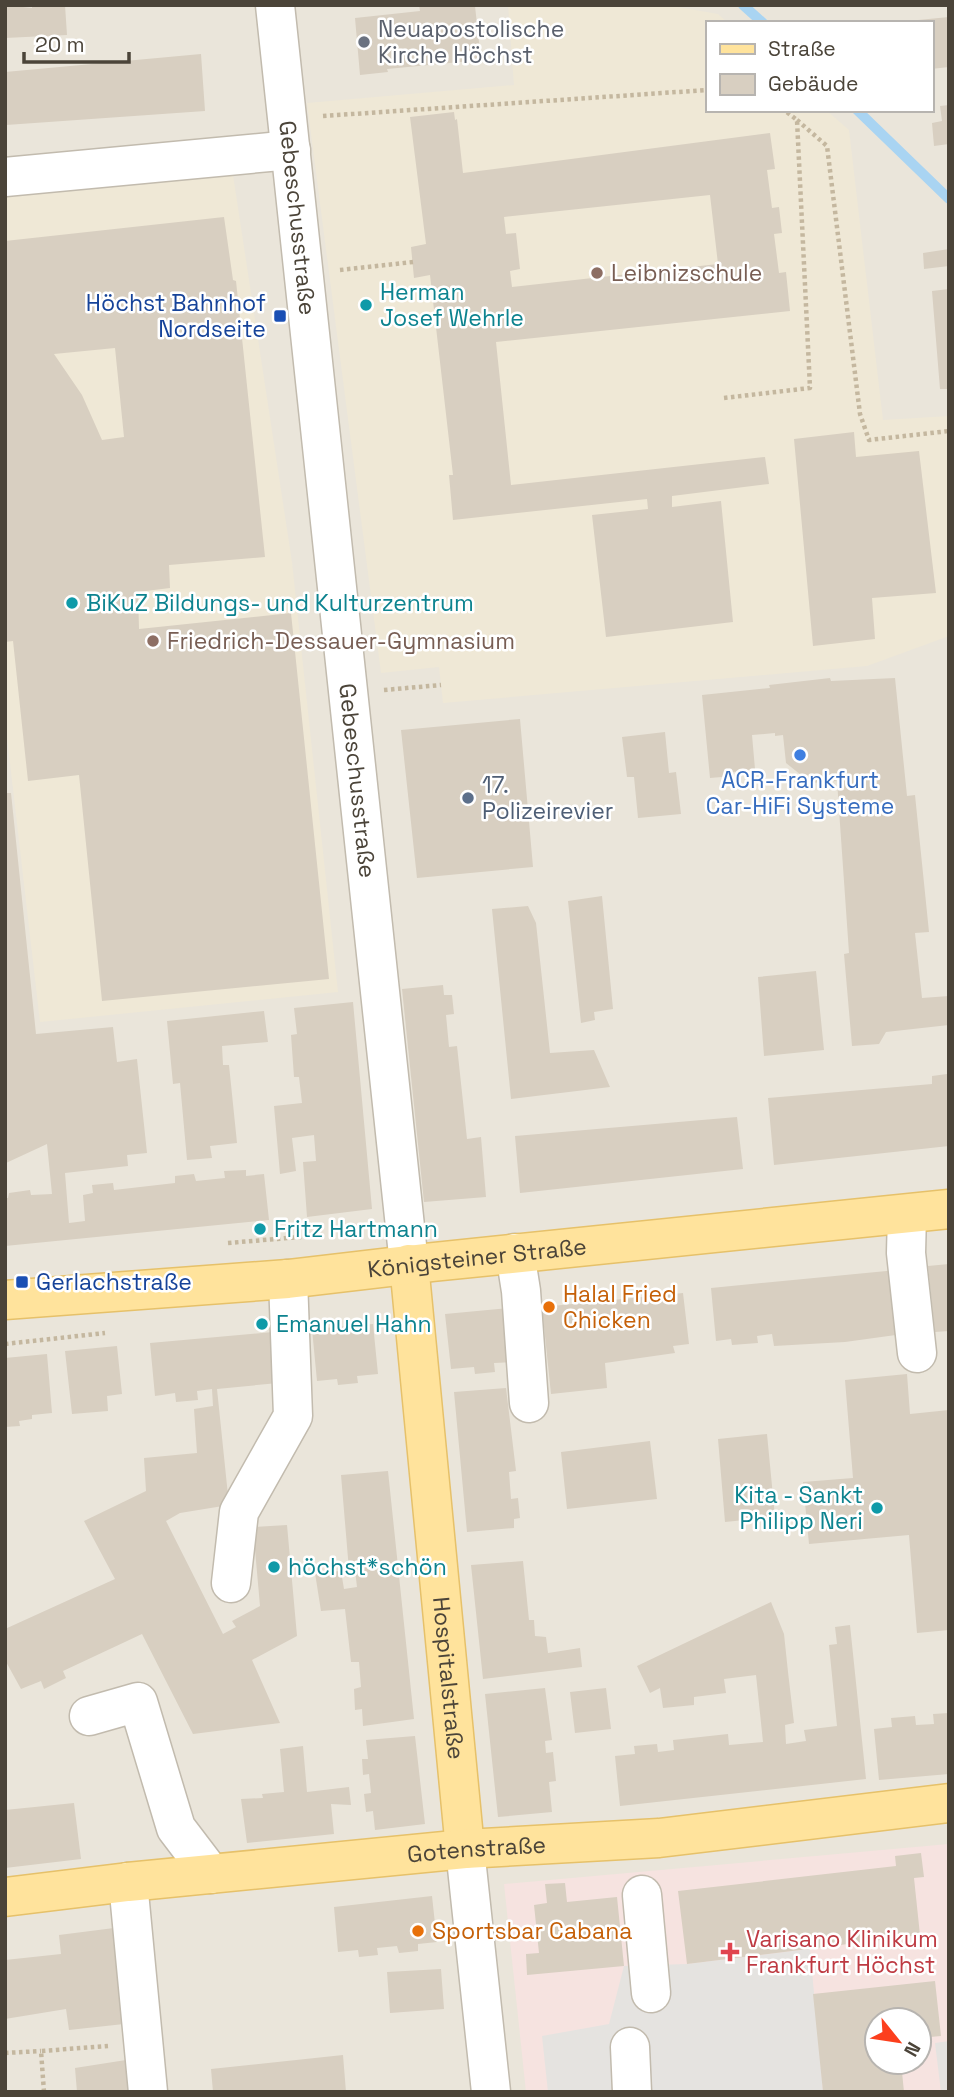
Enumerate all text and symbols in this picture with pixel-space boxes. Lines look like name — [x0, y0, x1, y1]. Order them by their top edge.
place label: Neuapostolische Kirche Höchst — [378, 14, 564, 70]
scale bar — [24, 21, 130, 65]
legend — [706, 21, 933, 112]
text: 20 m — [35, 31, 85, 58]
marker: Neuapostolische Kirche Höchst — [356, 34, 372, 50]
text: Straße — [768, 35, 836, 62]
text: Gebäude — [768, 70, 858, 97]
street label: Gebeschusstraße — [272, 119, 323, 316]
place label: Leibnizschule — [611, 258, 762, 288]
marker: Leibnizschule — [589, 265, 605, 281]
place label: Herman Josef Wehrle — [380, 277, 524, 333]
place label: Höchst Bahnhof Nordseite — [86, 288, 266, 344]
marker: Herman Josef Wehrle — [358, 297, 374, 313]
marker: Höchst Bahnhof Nordseite — [272, 308, 288, 324]
place label: BiKuZ Bildungs- und Kulturzentrum — [86, 588, 474, 618]
marker: BiKuZ Bildungs- und Kulturzentrum — [64, 595, 80, 611]
place label: Friedrich-Dessauer-Gymnasium — [167, 626, 515, 656]
marker: Friedrich-Dessauer-Gymnasium — [145, 633, 161, 649]
street label: Gebeschusstraße — [332, 682, 383, 879]
marker: ACR-Frankfurt Car-HiFi Systeme — [792, 747, 808, 763]
place label: ACR-Frankfurt Car-HiFi Systeme — [706, 765, 894, 821]
place label: 17. Polizeirevier — [482, 770, 613, 826]
marker: 17. Polizeirevier — [460, 790, 476, 806]
place label: Fritz Hartmann — [274, 1214, 438, 1244]
marker: Fritz Hartmann — [252, 1221, 268, 1237]
street label: Königsteiner Straße — [366, 1231, 588, 1285]
place label: Gerlachstraße — [36, 1267, 192, 1297]
marker: Gerlachstraße — [14, 1274, 30, 1290]
place label: Halal Fried Chicken — [563, 1279, 677, 1335]
marker: Halal Fried Chicken — [541, 1299, 557, 1315]
place label: Emanuel Hahn — [276, 1309, 432, 1339]
marker: Emanuel Hahn — [254, 1316, 270, 1332]
place label: Kita - Sankt Philipp Neri — [734, 1480, 863, 1536]
marker: Kita - Sankt Philipp Neri — [869, 1500, 885, 1516]
place label: höchst*schön — [288, 1552, 447, 1582]
marker: höchst*schön — [266, 1559, 282, 1575]
street label: Hospitalstraße — [426, 1595, 471, 1761]
street label: Gotenstraße — [406, 1829, 547, 1870]
place label: Sportsbar Cabana — [432, 1916, 632, 1946]
marker: Sportsbar Cabana — [410, 1923, 426, 1939]
place label: Varisano Klinikum Frankfurt Höchst — [746, 1924, 938, 1980]
marker: Varisano Klinikum Frankfurt Höchst — [720, 1942, 740, 1962]
north arrow — [863, 2006, 933, 2076]
text: N — [898, 2037, 926, 2061]

